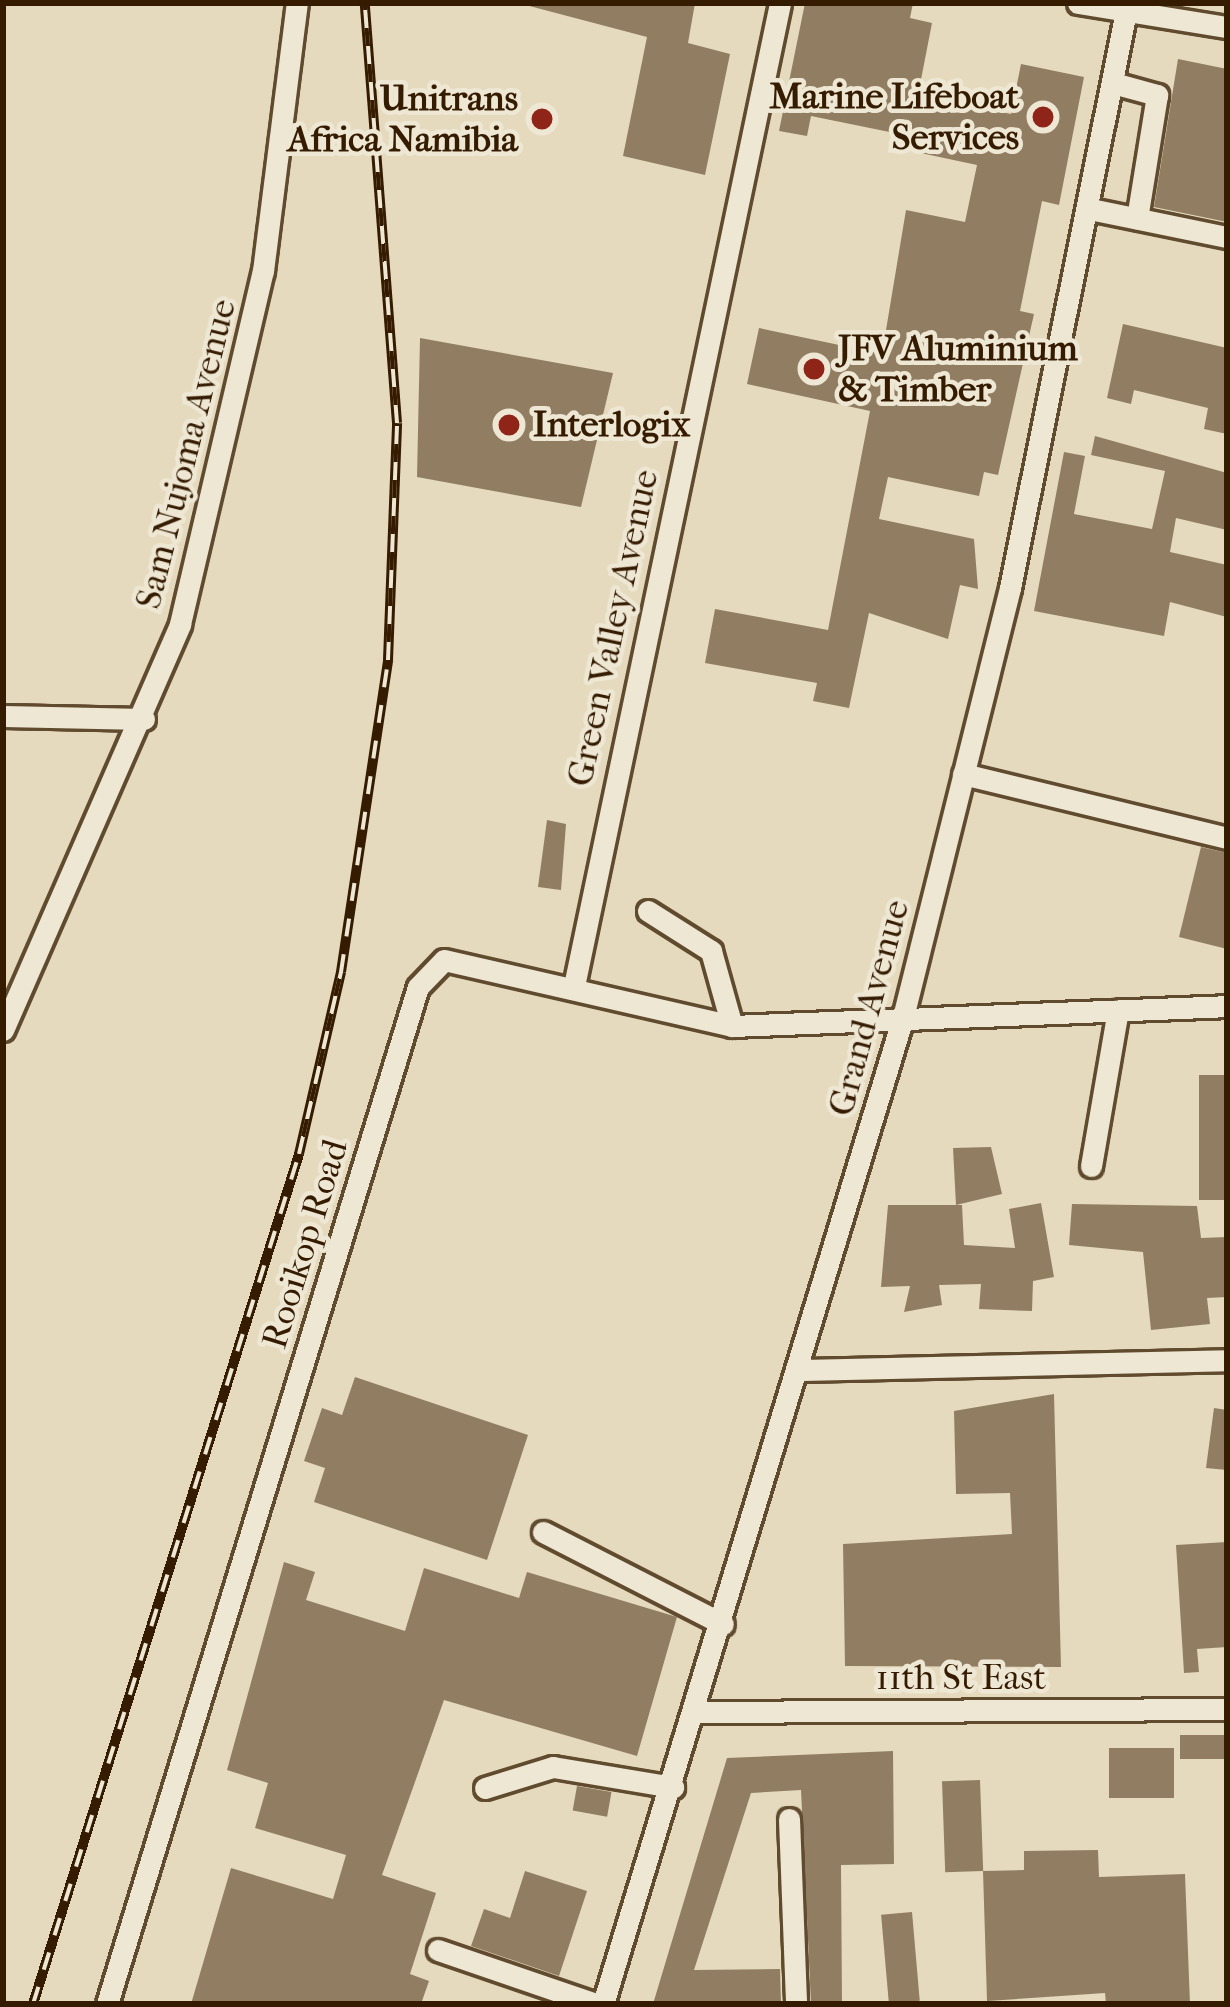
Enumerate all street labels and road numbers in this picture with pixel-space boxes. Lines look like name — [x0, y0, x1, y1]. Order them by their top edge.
street label: Sam Nujoma Avenue — [127, 295, 245, 613]
street label: Green Valley Avenue — [558, 466, 668, 790]
street label: Grand Avenue — [819, 895, 919, 1121]
street label: Rooikop Road — [253, 1134, 357, 1354]
street label: 11th St East — [876, 1656, 1046, 1700]

